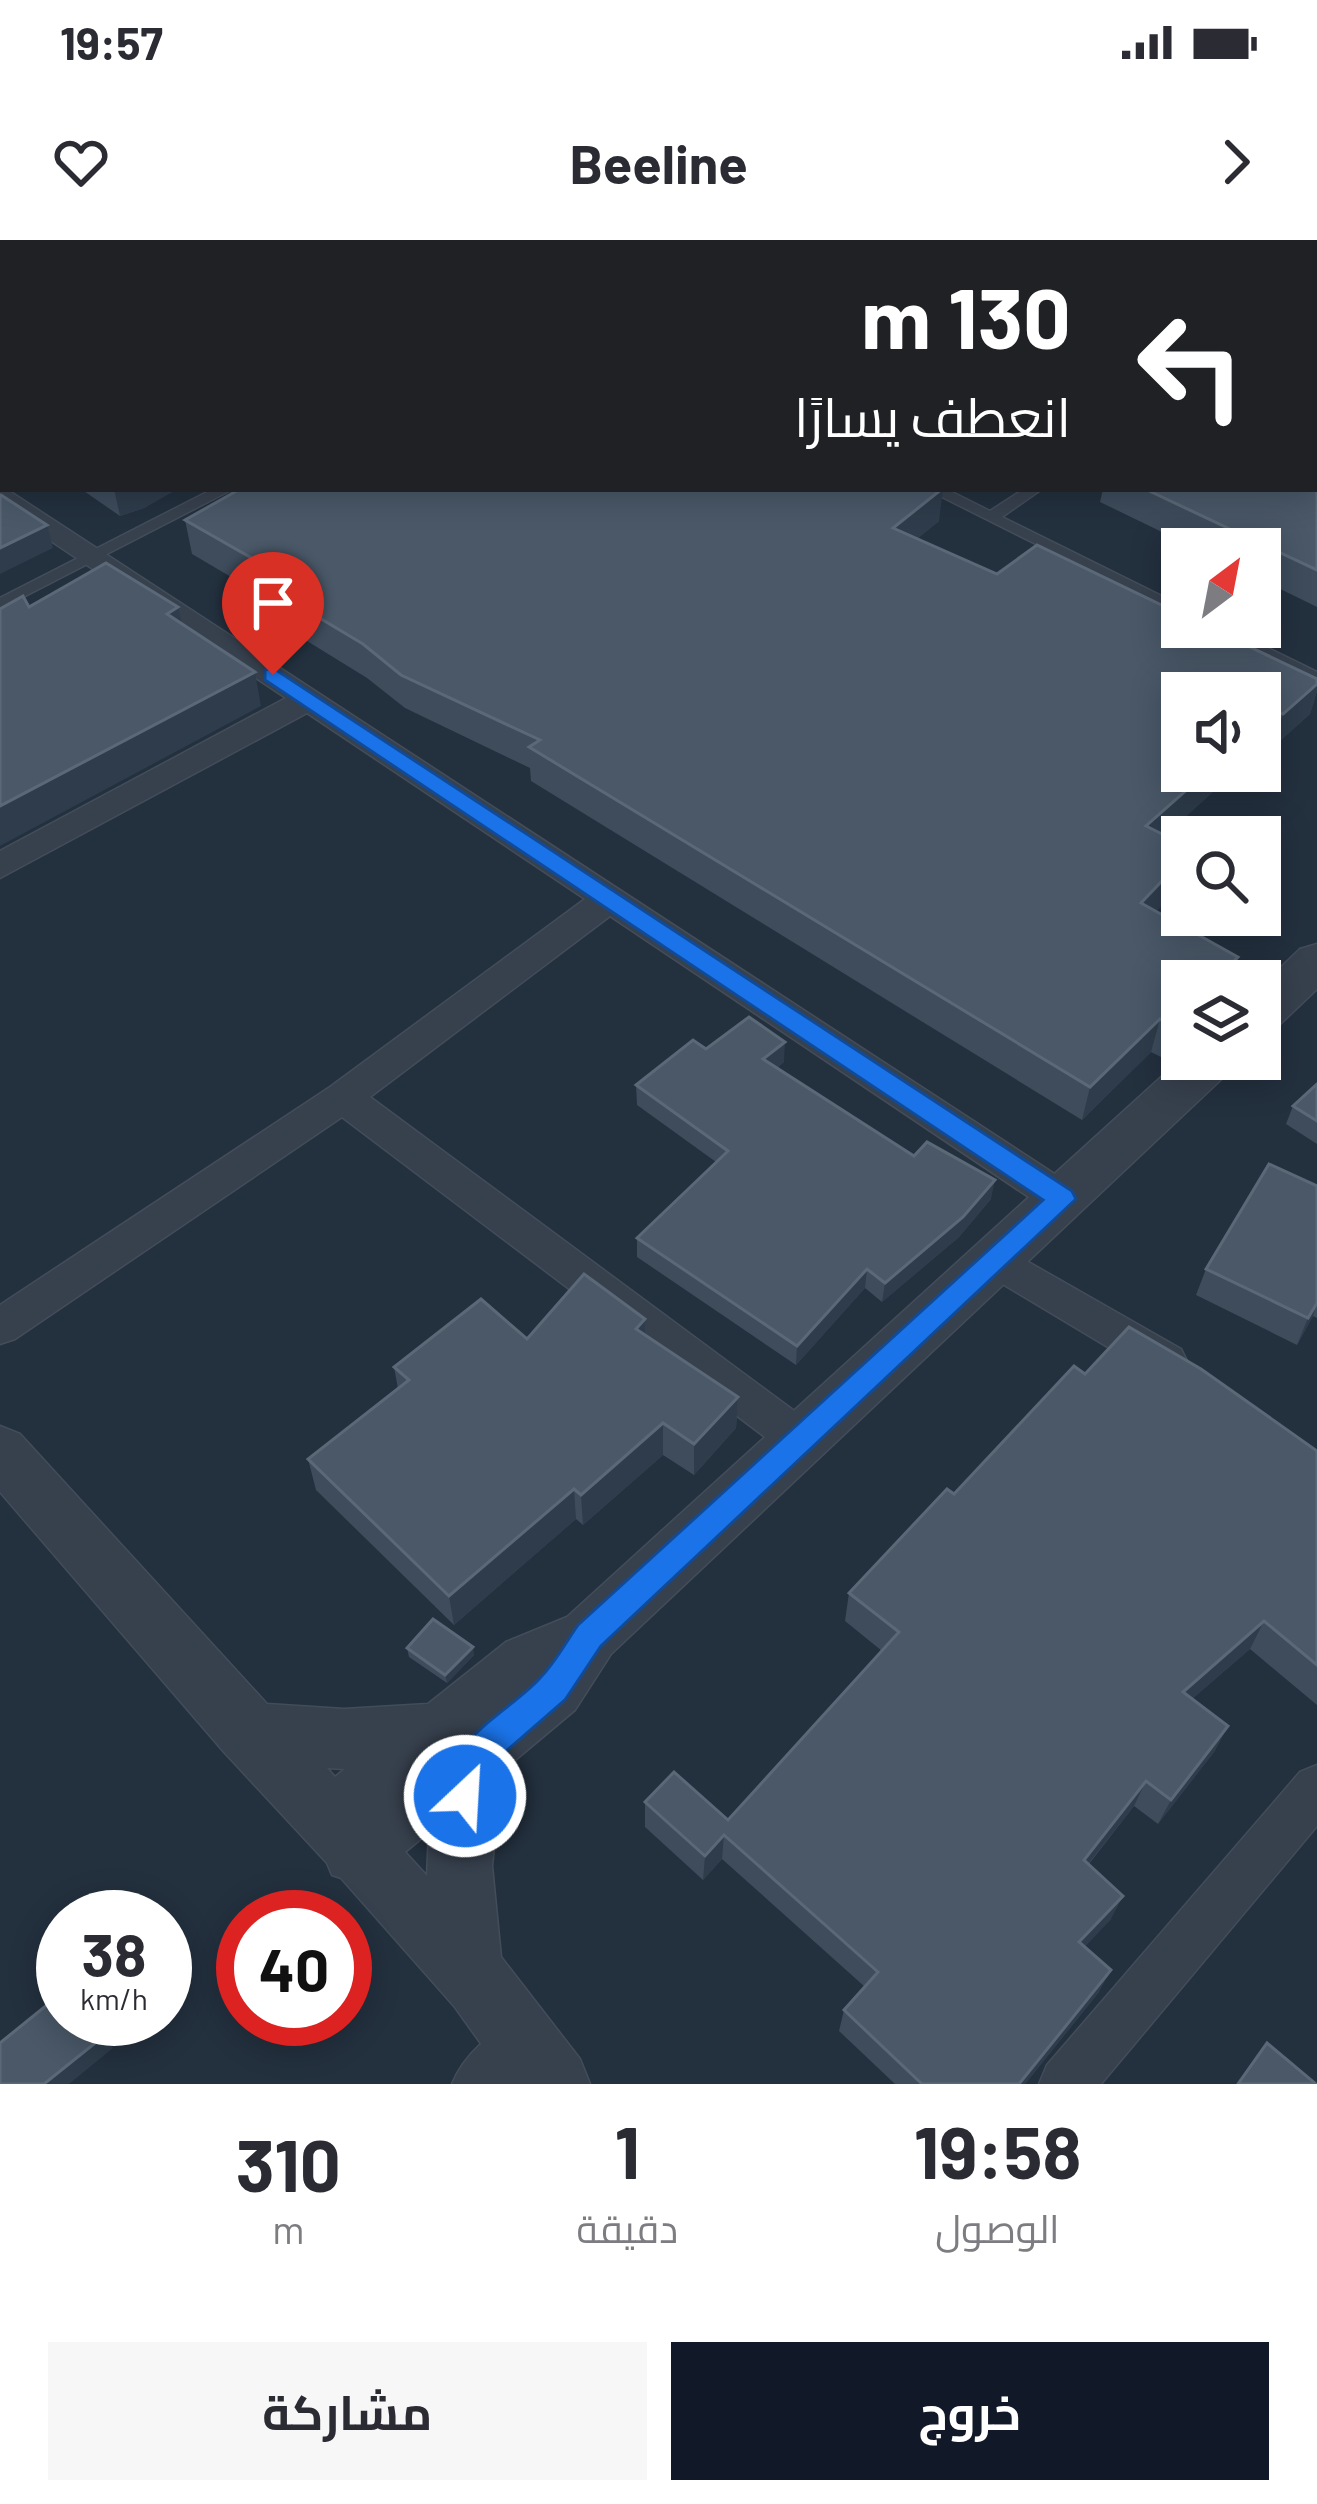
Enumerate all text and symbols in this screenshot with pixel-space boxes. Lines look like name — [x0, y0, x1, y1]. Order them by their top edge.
text: 19:57 — [60, 15, 163, 69]
icon: heart — [48, 129, 114, 195]
icon: forward — [1203, 129, 1269, 195]
text: Beeline — [569, 130, 748, 195]
text: 130 m — [861, 265, 1071, 366]
icon: left — [1113, 288, 1269, 444]
text: انعطف يسارًا — [794, 383, 1071, 448]
north arrow — [1161, 528, 1281, 648]
map controls — [1161, 528, 1281, 1080]
pin — [222, 552, 324, 675]
icon: arrive — [240, 570, 306, 636]
button: sound — [1161, 672, 1281, 792]
button: search — [1161, 816, 1281, 936]
button: layers — [1161, 960, 1281, 1080]
position arrow — [402, 1733, 528, 1859]
speed limit sign: 40 — [216, 1890, 372, 2046]
text: 38 — [82, 1917, 146, 1989]
text: km/h — [80, 1980, 148, 2016]
text: 1 — [615, 2107, 640, 2193]
text: 19:58 — [914, 2107, 1081, 2193]
text: 310 — [236, 2120, 341, 2206]
text: دقيقة — [577, 2204, 678, 2251]
text: الوصول — [935, 2204, 1060, 2251]
text: m — [272, 2205, 304, 2252]
button: مشاركة — [48, 2342, 647, 2480]
button: خروج — [671, 2342, 1269, 2480]

